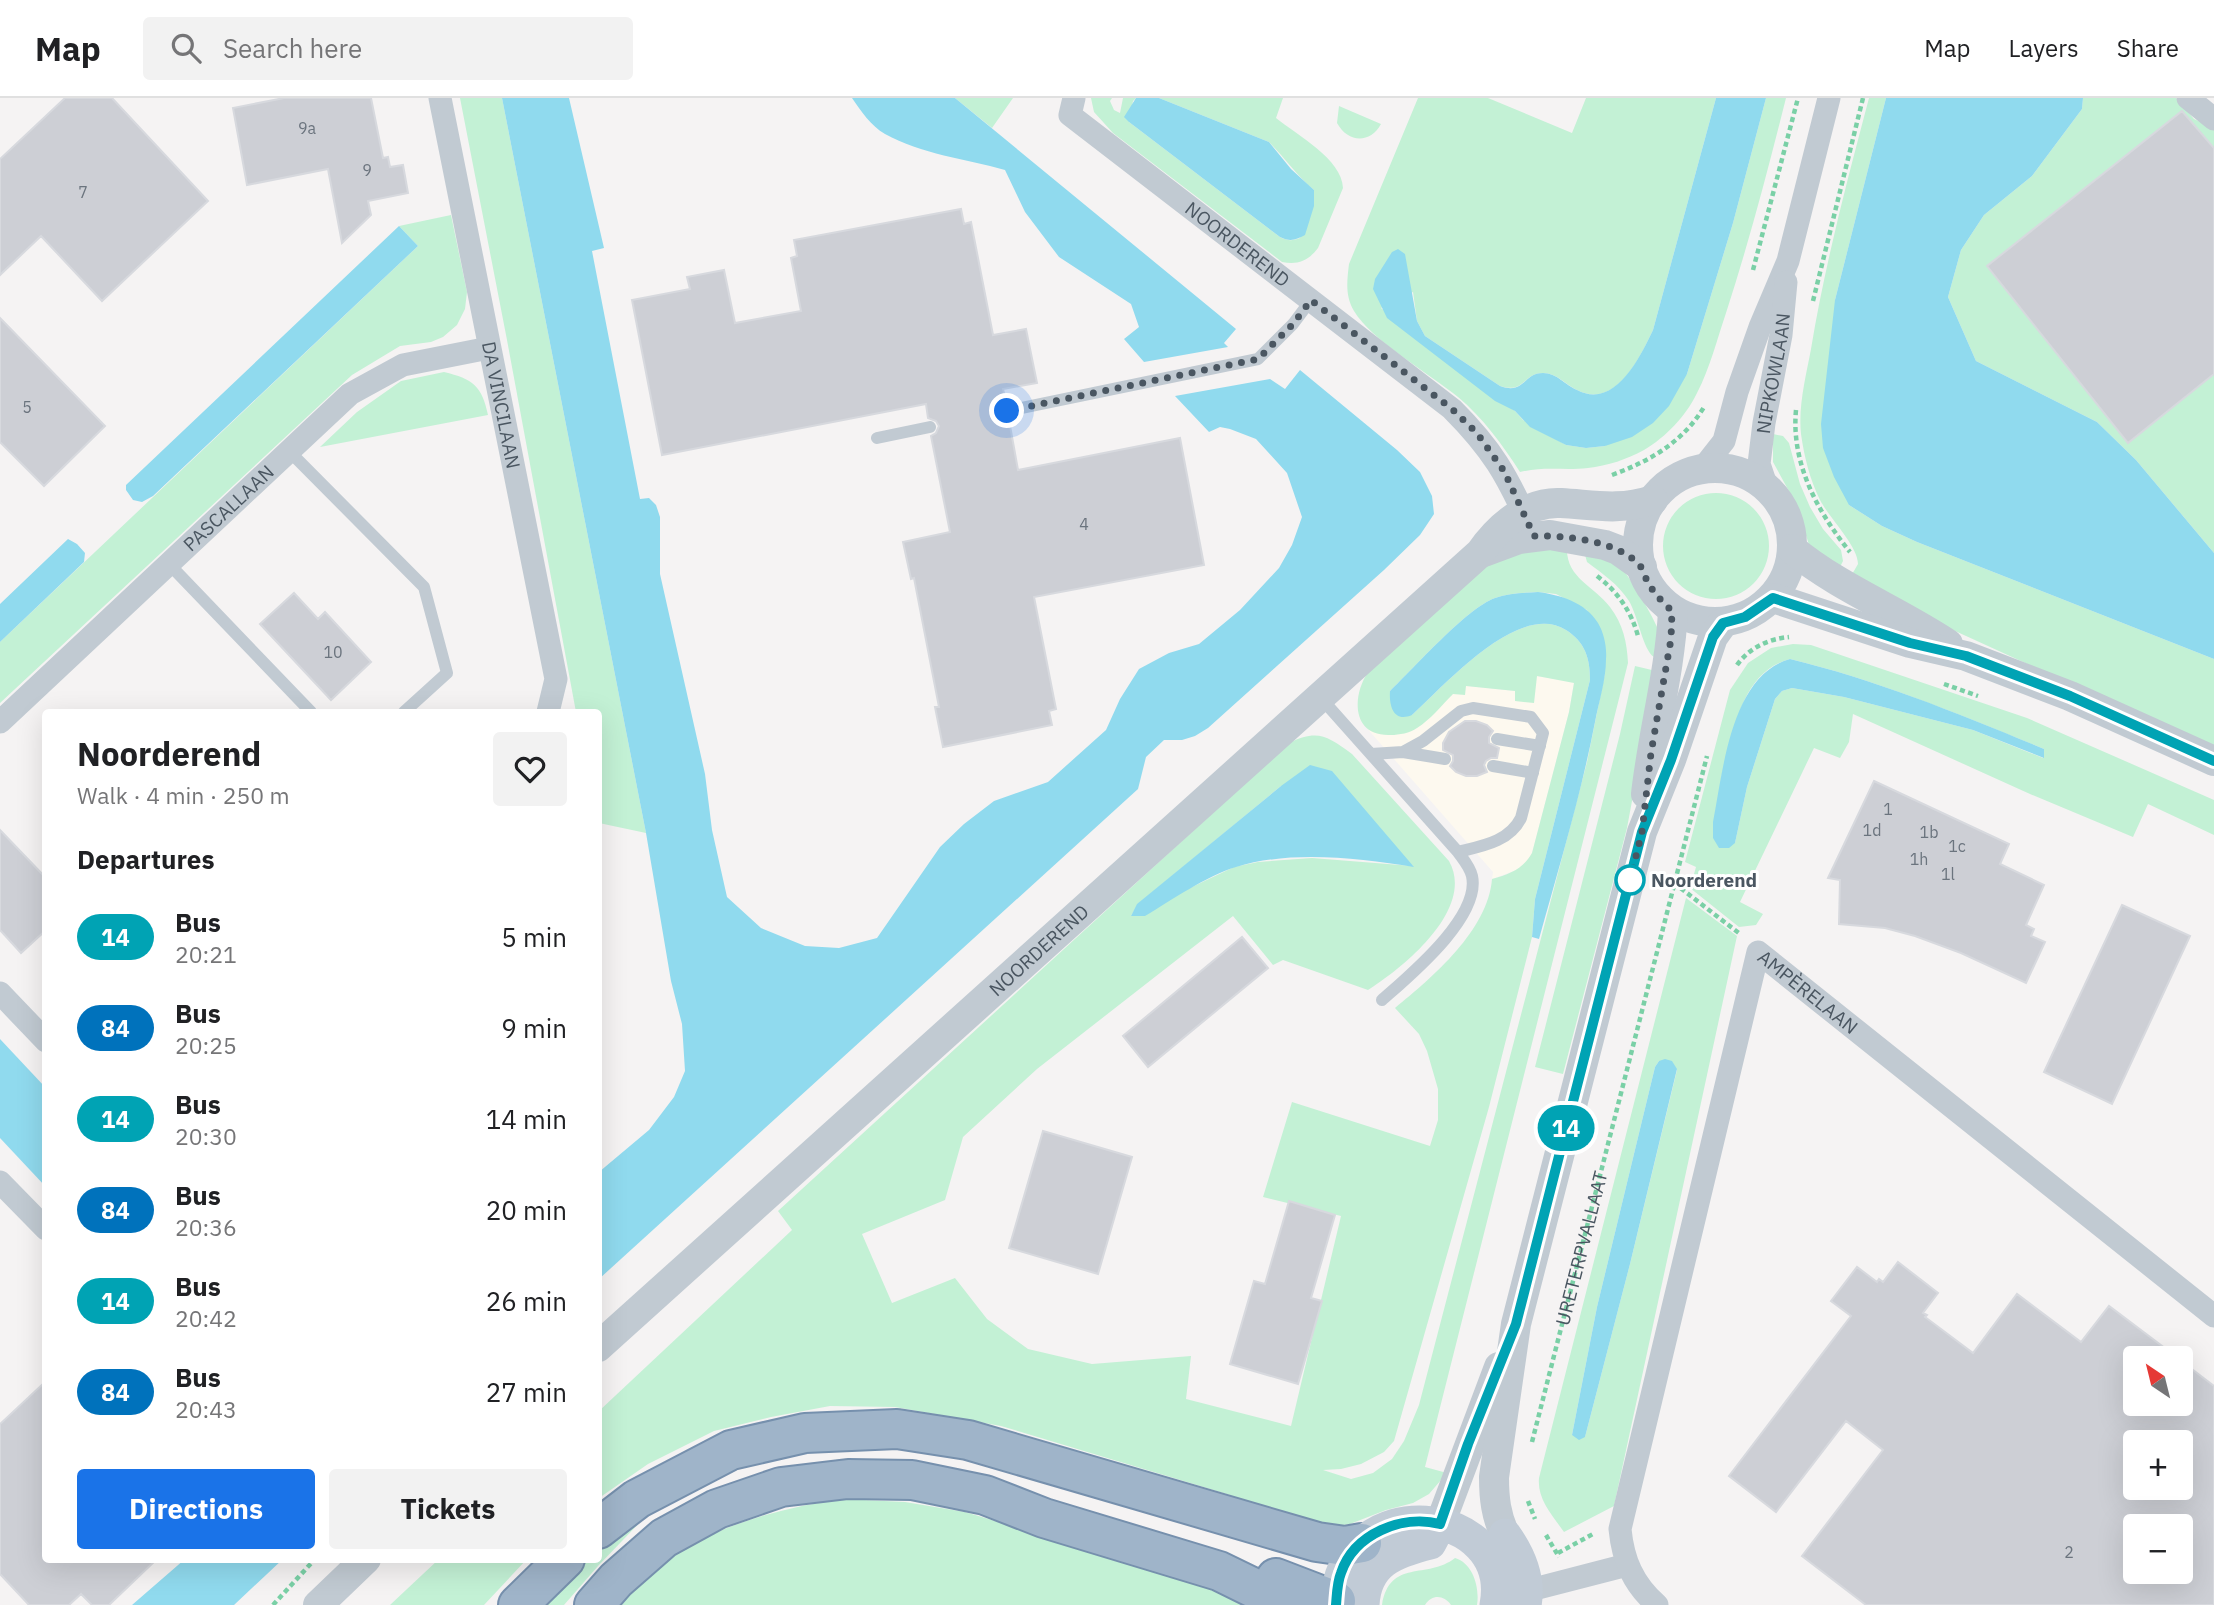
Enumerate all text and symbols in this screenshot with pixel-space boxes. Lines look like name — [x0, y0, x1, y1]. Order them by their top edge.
search box — [143, 17, 633, 80]
text: Map — [35, 27, 101, 70]
icon: search — [167, 29, 205, 67]
text: Search here — [223, 31, 362, 65]
text: Map — [1924, 32, 1971, 64]
text: Layers — [2009, 32, 2079, 64]
text: Share — [2117, 32, 2179, 64]
house number: 9a — [298, 118, 317, 138]
house number: 9 — [362, 160, 372, 180]
house number: 7 — [78, 182, 88, 202]
street label: NOORDEREND — [1180, 196, 1295, 292]
street label: NIPKOWLAAN — [1751, 312, 1795, 435]
street label: DA VINCILAAN — [477, 339, 526, 471]
your location — [989, 393, 1024, 428]
house number: 5 — [22, 397, 32, 417]
street label: PASCALLAAN — [178, 460, 279, 556]
house number: 4 — [1079, 514, 1089, 534]
house number: 10 — [323, 642, 343, 662]
text: Noorderend — [77, 732, 261, 775]
button: heart — [493, 732, 567, 806]
text: Walk · 4 min · 250 m — [77, 780, 290, 810]
house number: 1 — [1883, 799, 1893, 819]
house number: 1d — [1863, 820, 1881, 840]
house number: 1b — [1920, 822, 1938, 842]
house number: 1c — [1948, 836, 1966, 856]
text: Departures — [77, 842, 215, 876]
house number: 1h — [1910, 849, 1928, 869]
house number: 1l — [1941, 864, 1955, 884]
marker: Noorderend — [1615, 865, 1645, 895]
place label: Noorderend — [1651, 868, 1757, 892]
street label: NOORDEREND — [984, 899, 1093, 1001]
text: Bus — [175, 905, 221, 939]
text: 5 min — [501, 920, 567, 954]
text: 14 — [101, 921, 130, 953]
text: 20:21 — [175, 939, 237, 969]
street label: AMPÈRELAAN — [1753, 945, 1863, 1039]
text: Bus — [175, 996, 221, 1030]
text: 9 min — [501, 1011, 567, 1045]
text: 84 — [101, 1012, 130, 1044]
text: 20:25 — [175, 1030, 237, 1060]
text: Bus — [175, 1087, 221, 1121]
text: 14 min — [486, 1102, 567, 1136]
text: 14 — [101, 1103, 130, 1135]
line badge: 14 — [1534, 1105, 1598, 1151]
text: 14 — [1552, 1112, 1580, 1144]
text: 20:30 — [175, 1121, 237, 1151]
street label: URETERPVALLAAT — [1550, 1168, 1613, 1328]
text: Bus — [175, 1178, 221, 1212]
text: 20 min — [486, 1193, 567, 1227]
text: 84 — [101, 1194, 130, 1226]
text: 20:36 — [175, 1212, 237, 1242]
text: Bus — [175, 1269, 221, 1303]
text: 26 min — [486, 1284, 567, 1318]
text: 14 — [101, 1285, 130, 1317]
text: 20:42 — [175, 1303, 237, 1333]
north arrow — [2123, 1346, 2193, 1416]
map controls — [2123, 1346, 2193, 1584]
text: Bus — [175, 1360, 221, 1394]
text: 27 min — [486, 1375, 567, 1409]
text: 84 — [101, 1376, 130, 1408]
text: 20:43 — [175, 1394, 237, 1424]
button: + — [2123, 1430, 2193, 1500]
button: Directions — [77, 1469, 315, 1549]
button: Tickets — [329, 1469, 567, 1549]
button: − — [2123, 1514, 2193, 1584]
house number: 2 — [2064, 1542, 2074, 1562]

